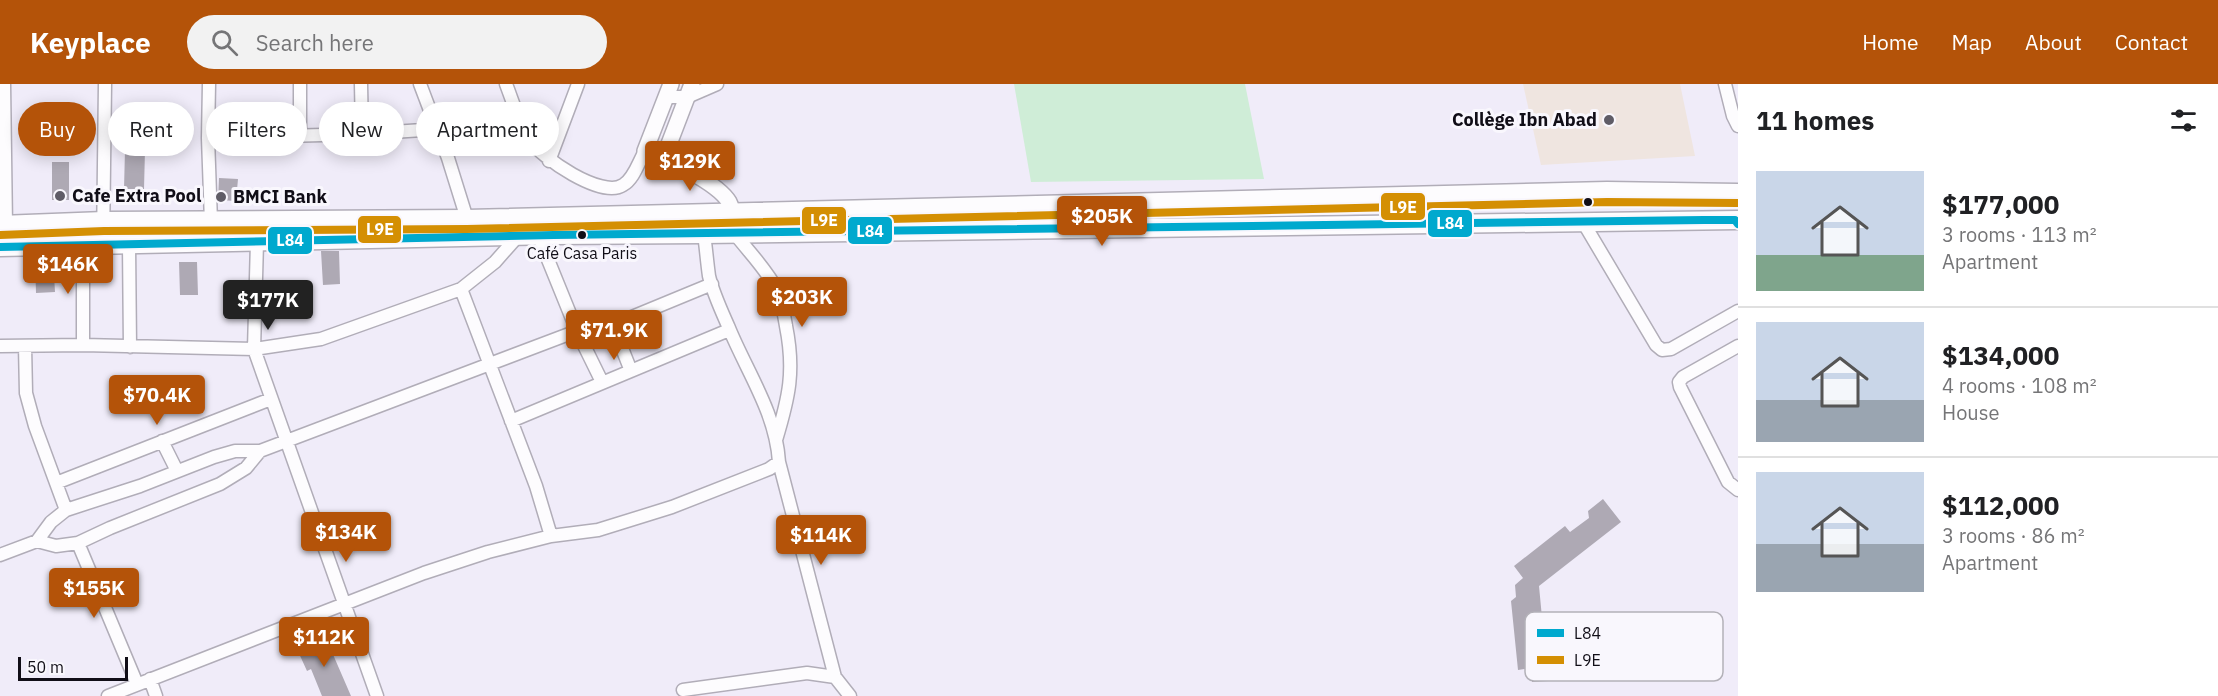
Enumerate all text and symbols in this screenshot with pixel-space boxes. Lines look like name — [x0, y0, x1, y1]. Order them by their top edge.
search box — [187, 15, 607, 69]
text: Keyplace — [30, 24, 151, 61]
icon: search — [208, 26, 241, 59]
text: Search here — [256, 28, 374, 57]
text: Home — [1862, 28, 1919, 56]
text: Map — [1952, 28, 1992, 56]
text: About — [2025, 28, 2082, 56]
text: Contact — [2115, 28, 2188, 56]
chip: Buy — [18, 102, 96, 156]
chip: Rent — [108, 102, 194, 156]
chip: Filters — [206, 102, 307, 156]
chip: New — [319, 102, 404, 156]
chip: Apartment — [416, 102, 559, 156]
text: 11 homes — [1756, 103, 1874, 137]
icon: filters — [2167, 104, 2200, 137]
place label: Collège Ibn Abad — [1452, 108, 1597, 131]
marker: Collège Ibn Abad — [1602, 113, 1616, 127]
pin: $129K — [648, 141, 732, 192]
text: $129K — [659, 147, 721, 174]
place label: Cafe Extra Pool — [72, 184, 202, 207]
place label: BMCI Bank — [233, 185, 327, 208]
text: $177,000 — [1942, 187, 2059, 221]
marker: Cafe Extra Pool — [53, 189, 67, 203]
marker: BMCI Bank — [214, 190, 228, 204]
line badge: L9E — [1380, 192, 1426, 221]
icon: home — [1804, 195, 1876, 267]
pin: $205K — [1060, 196, 1144, 247]
unlabelled marker — [1582, 196, 1594, 208]
text: L9E — [1389, 197, 1417, 217]
text: $205K — [1071, 202, 1133, 229]
line badge: L9E — [801, 206, 847, 235]
line badge: L84 — [1427, 209, 1473, 238]
text: L9E — [810, 210, 838, 230]
text: L84 — [1436, 213, 1464, 233]
line badge: L9E — [357, 215, 402, 244]
line badge: L84 — [847, 216, 893, 245]
text: L9E — [366, 219, 394, 239]
text: L84 — [856, 221, 884, 241]
text: 3 rooms · 113 m² — [1942, 221, 2097, 248]
line badge: L84 — [267, 226, 313, 255]
marker: Café Casa Paris — [576, 229, 588, 241]
text: L84 — [276, 230, 304, 250]
place label: Café Casa Paris — [527, 243, 637, 263]
pin: $146K — [26, 244, 110, 295]
text: Apartment — [1942, 248, 2038, 275]
text: $146K — [37, 250, 99, 277]
pin: $203K — [760, 277, 844, 328]
pin: $177K — [226, 280, 310, 331]
text: $203K — [771, 283, 833, 310]
text: $177K — [237, 286, 299, 313]
pin: $71.9K — [565, 310, 663, 361]
text: $71.9K — [580, 316, 648, 343]
text: $134,000 — [1942, 338, 2059, 372]
icon: home — [1804, 346, 1876, 418]
text: 4 rooms · 108 m² — [1942, 372, 2097, 399]
pin: $70.4K — [108, 375, 206, 426]
text: $70.4K — [123, 381, 191, 408]
text: House — [1942, 399, 1999, 426]
text: $112,000 — [1942, 488, 2059, 522]
icon: home — [1804, 496, 1876, 568]
pin: $134K — [304, 512, 388, 563]
pin: $114K — [779, 515, 863, 566]
text: $134K — [315, 518, 377, 545]
text: $114K — [790, 521, 852, 548]
text: 3 rooms · 86 m² — [1942, 522, 2085, 549]
text: Apartment — [1942, 549, 2038, 576]
pin: $155K — [52, 568, 136, 619]
text: $155K — [63, 574, 125, 601]
legend — [1525, 612, 1723, 681]
pin: $112K — [282, 617, 366, 668]
text: $112K — [293, 623, 355, 650]
text: L84 — [1574, 623, 1601, 643]
text: L9E — [1574, 650, 1601, 670]
scale bar — [18, 654, 128, 682]
text: 50 m — [27, 657, 64, 677]

